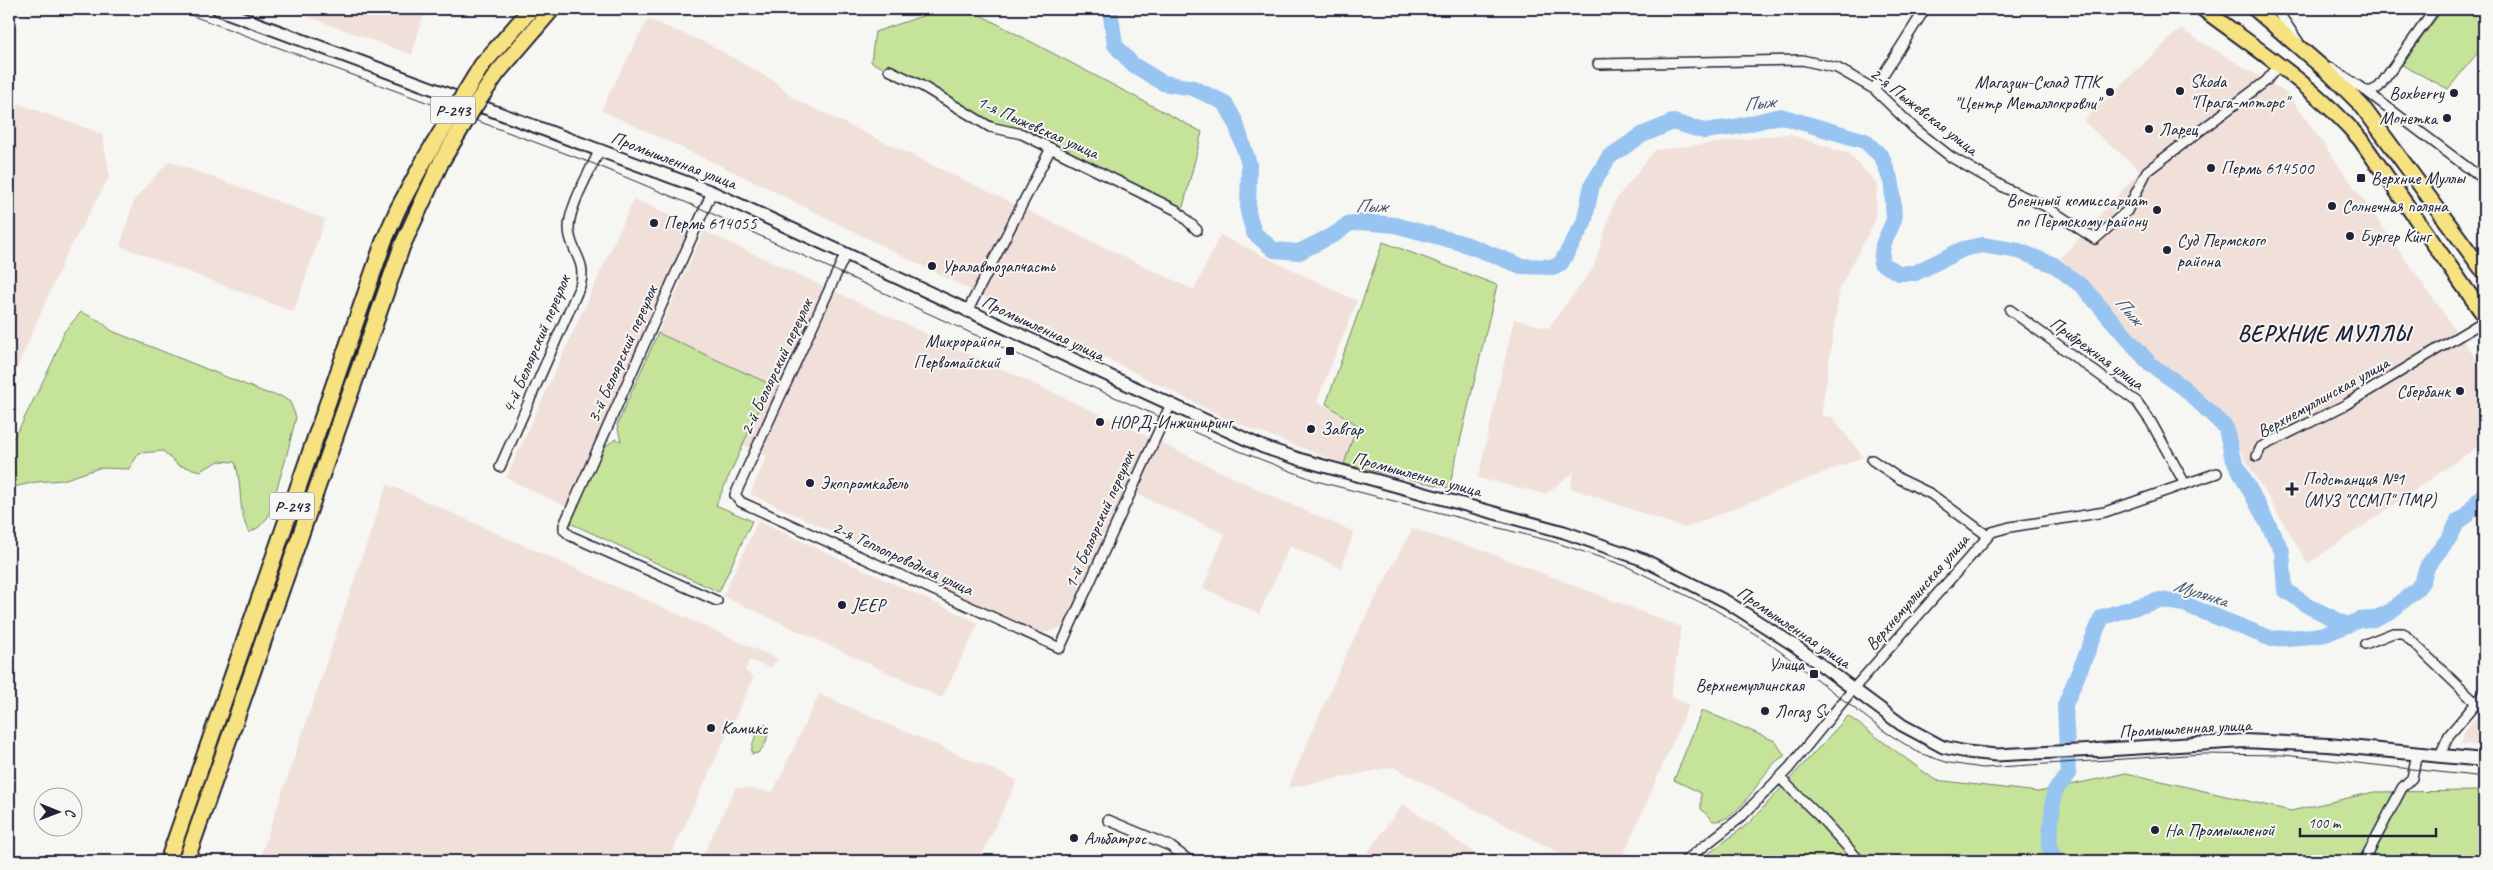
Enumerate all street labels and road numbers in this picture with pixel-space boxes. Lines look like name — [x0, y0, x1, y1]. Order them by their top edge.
street label: 2-я Пыжевская улица — [1866, 62, 1984, 161]
street label: 1-я Пыжевская улица — [974, 90, 1104, 164]
road number: Р-243 — [430, 96, 476, 124]
street label: Промышленная улица — [608, 126, 741, 195]
street label: 4-й Белоярский переулок — [497, 269, 576, 416]
street label: 3-й Белоярский переулок — [582, 280, 663, 426]
street label: Промышленная улица — [978, 290, 1109, 367]
street label: 2-й Белоярский переулок — [735, 293, 818, 439]
street label: Прибрежная улица — [2046, 312, 2149, 395]
street label: Верхнемуллинская улица — [2253, 351, 2394, 442]
street label: 1-й Белоярский переулок — [1059, 446, 1140, 592]
street label: Промышленная улица — [1350, 446, 1485, 502]
road number: Р-243 — [270, 492, 314, 520]
street label: 2-я Теплопроводная улица — [829, 516, 978, 601]
street label: Верхнемуллинская улица — [1860, 528, 1975, 655]
street label: Промышленная улица — [1733, 581, 1856, 674]
street label: Промышленная улица — [2118, 713, 2253, 742]

